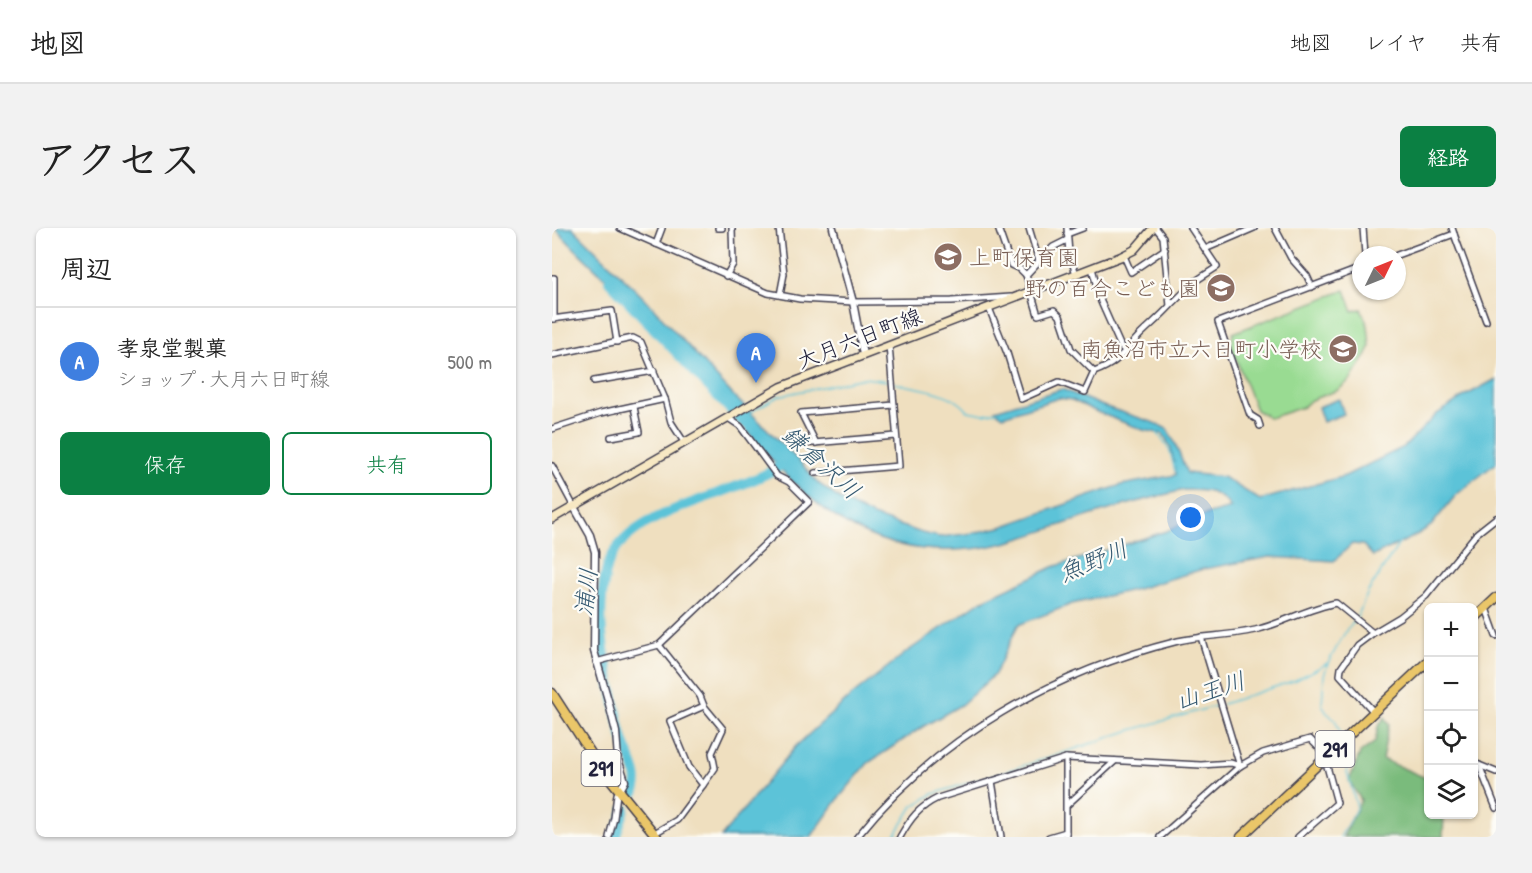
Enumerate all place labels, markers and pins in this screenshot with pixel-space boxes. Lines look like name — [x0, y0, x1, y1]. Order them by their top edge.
school or university icon: 上町保育園 — [932, 241, 964, 273]
place label: 上町保育園 — [969, 242, 1079, 272]
school or university icon: 野の百合こども園 — [1205, 272, 1237, 304]
place label: 野の百合こども園 — [1024, 273, 1200, 303]
school or university icon: 南魚沼市立六日町小学校 — [1327, 333, 1359, 365]
pin: A — [736, 334, 776, 383]
place label: 南魚沼市立六日町小学校 — [1080, 334, 1322, 364]

